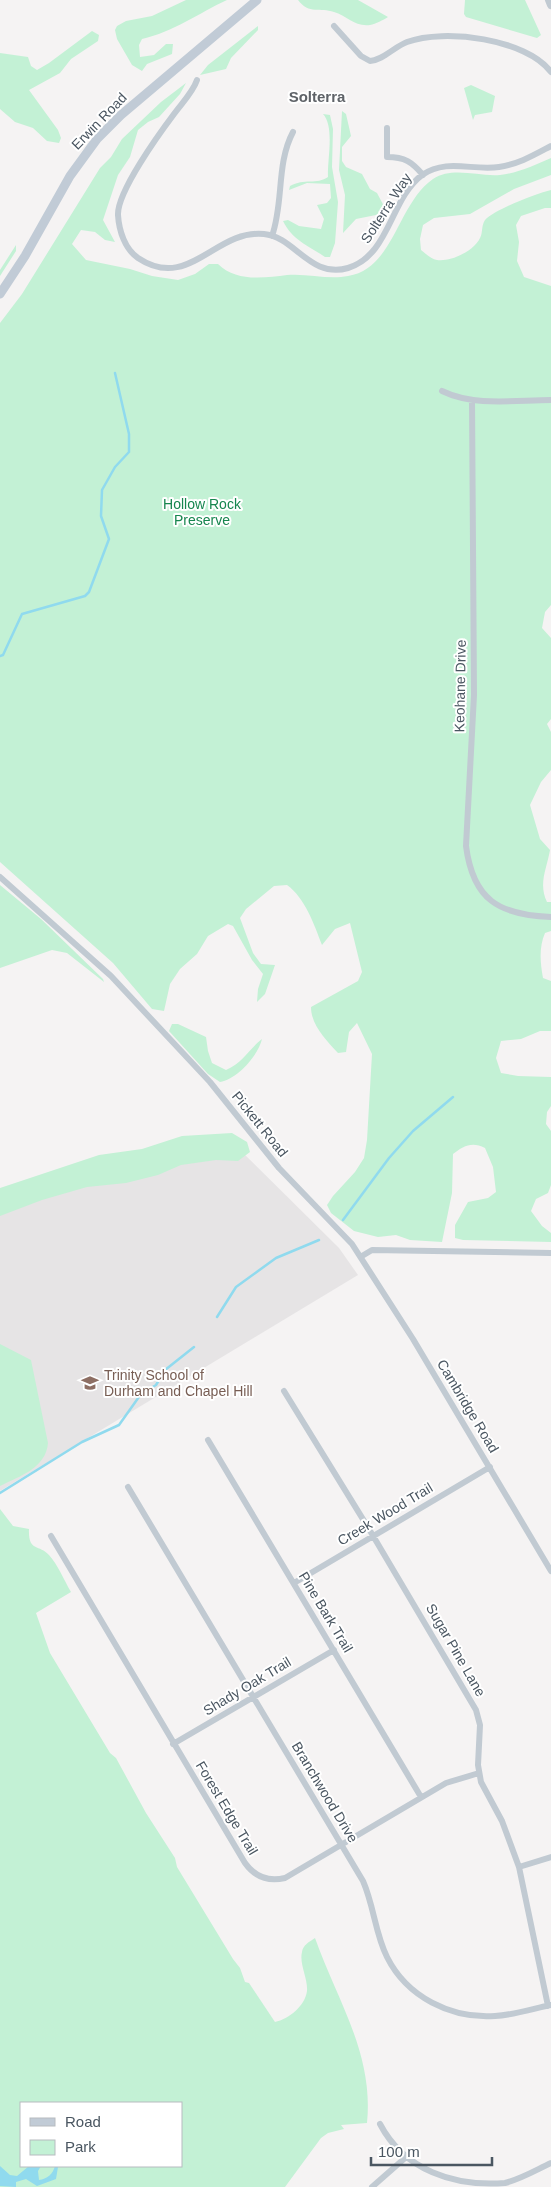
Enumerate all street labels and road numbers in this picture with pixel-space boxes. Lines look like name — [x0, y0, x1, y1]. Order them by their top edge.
street label: Erwin Road — [68, 89, 130, 153]
street label: Solterra Way — [357, 170, 415, 246]
street label: Keohane Drive — [451, 639, 469, 732]
street label: Pickett Road — [229, 1088, 291, 1160]
street label: Cambridge Road — [434, 1357, 502, 1455]
street label: Creek Wood Trail — [335, 1479, 435, 1549]
street label: Pine Bark Trail — [296, 1569, 356, 1655]
street label: Sugar Pine Lane — [423, 1601, 489, 1699]
street label: Shady Oak Trail — [200, 1653, 294, 1719]
street label: Branchwood Drive — [289, 1739, 361, 1845]
street label: Forest Edge Trail — [193, 1758, 261, 1858]

